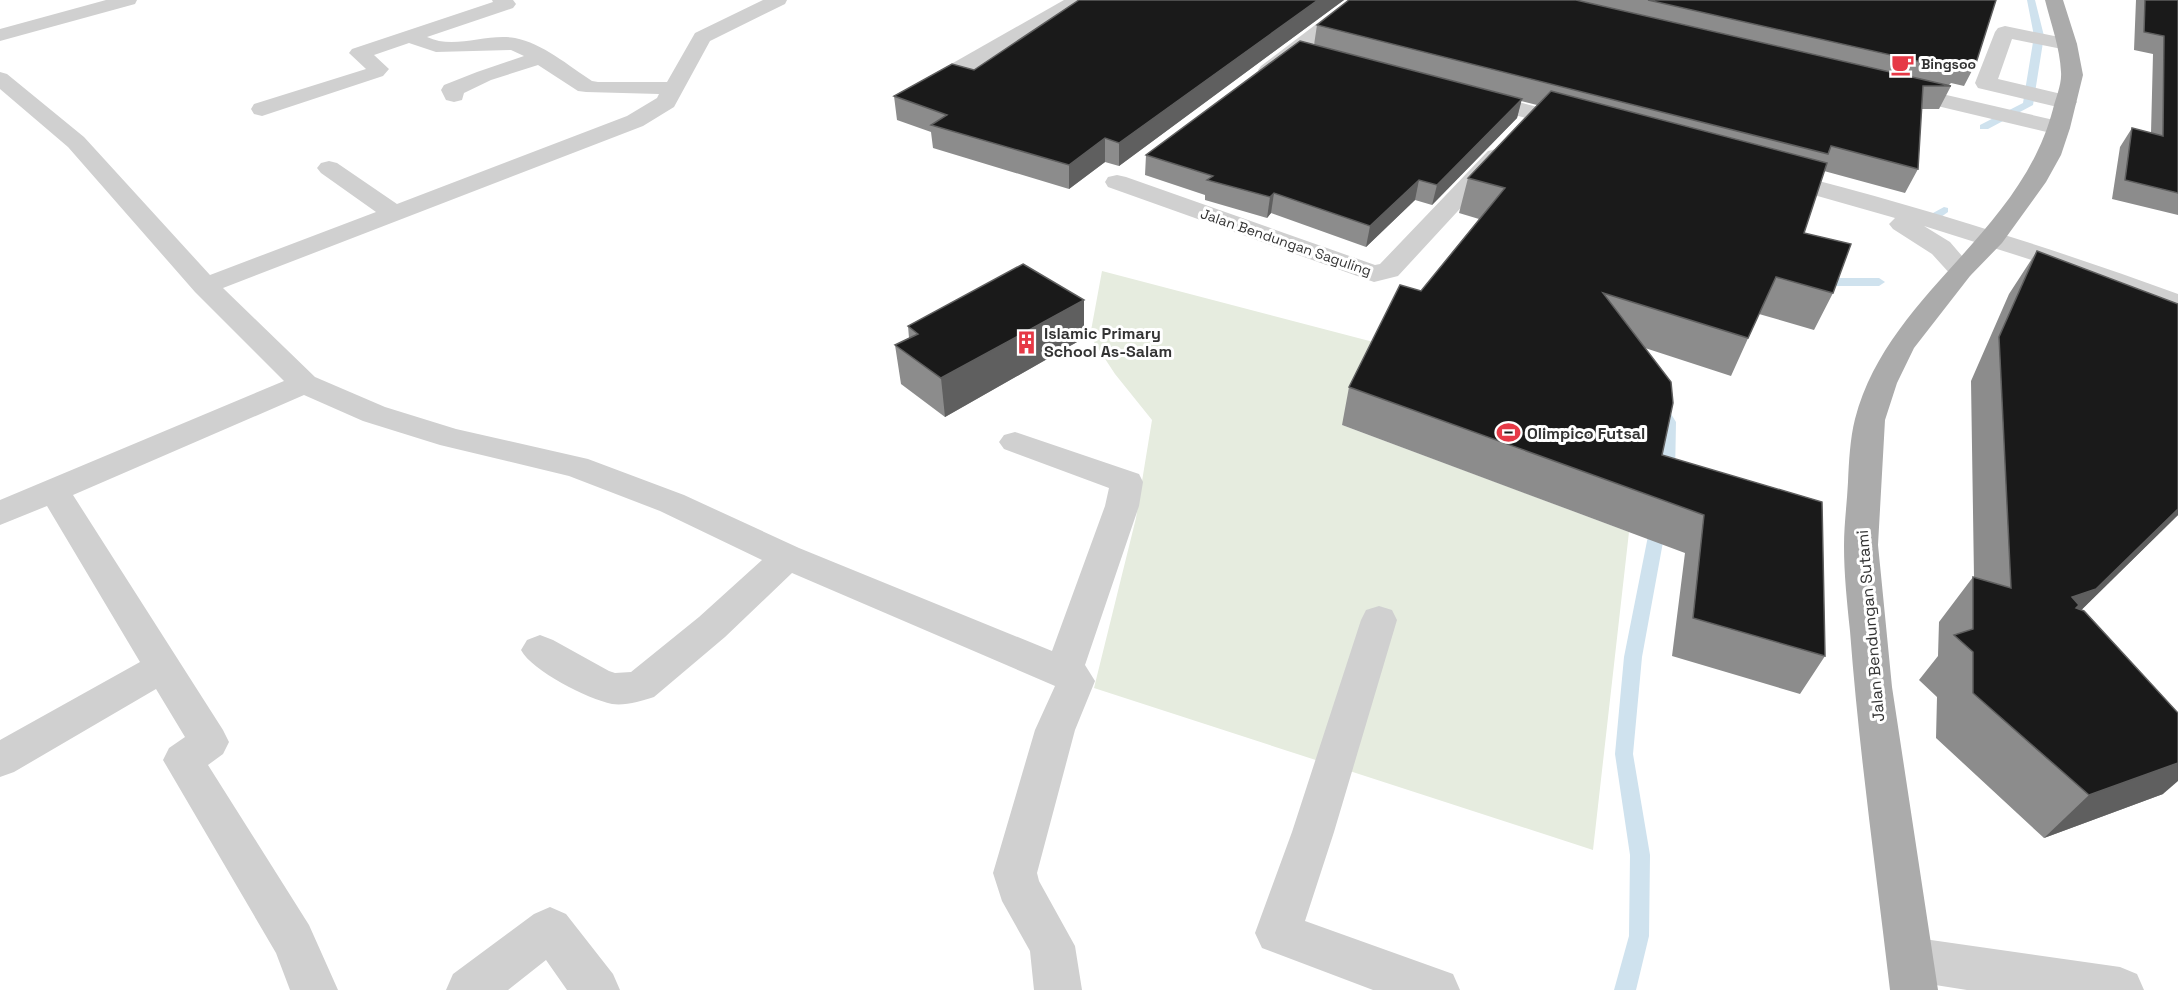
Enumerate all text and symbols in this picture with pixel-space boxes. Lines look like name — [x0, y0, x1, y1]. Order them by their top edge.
cafe icon: Bingsoo — [1890, 51, 1916, 77]
place label: Bingsoo — [1921, 55, 1976, 73]
street label: Jalan Bendungan Saguling — [1198, 204, 1374, 280]
place label: Islamic Primary School As-Salam — [1044, 323, 1172, 362]
building icon: Islamic Primary School As-Salam — [1013, 329, 1039, 355]
sports icon: Olimpico Futsal — [1496, 420, 1522, 446]
place label: Olimpico Futsal — [1527, 423, 1645, 444]
street label: Jalan Bendungan Sutami — [1852, 529, 1889, 723]

